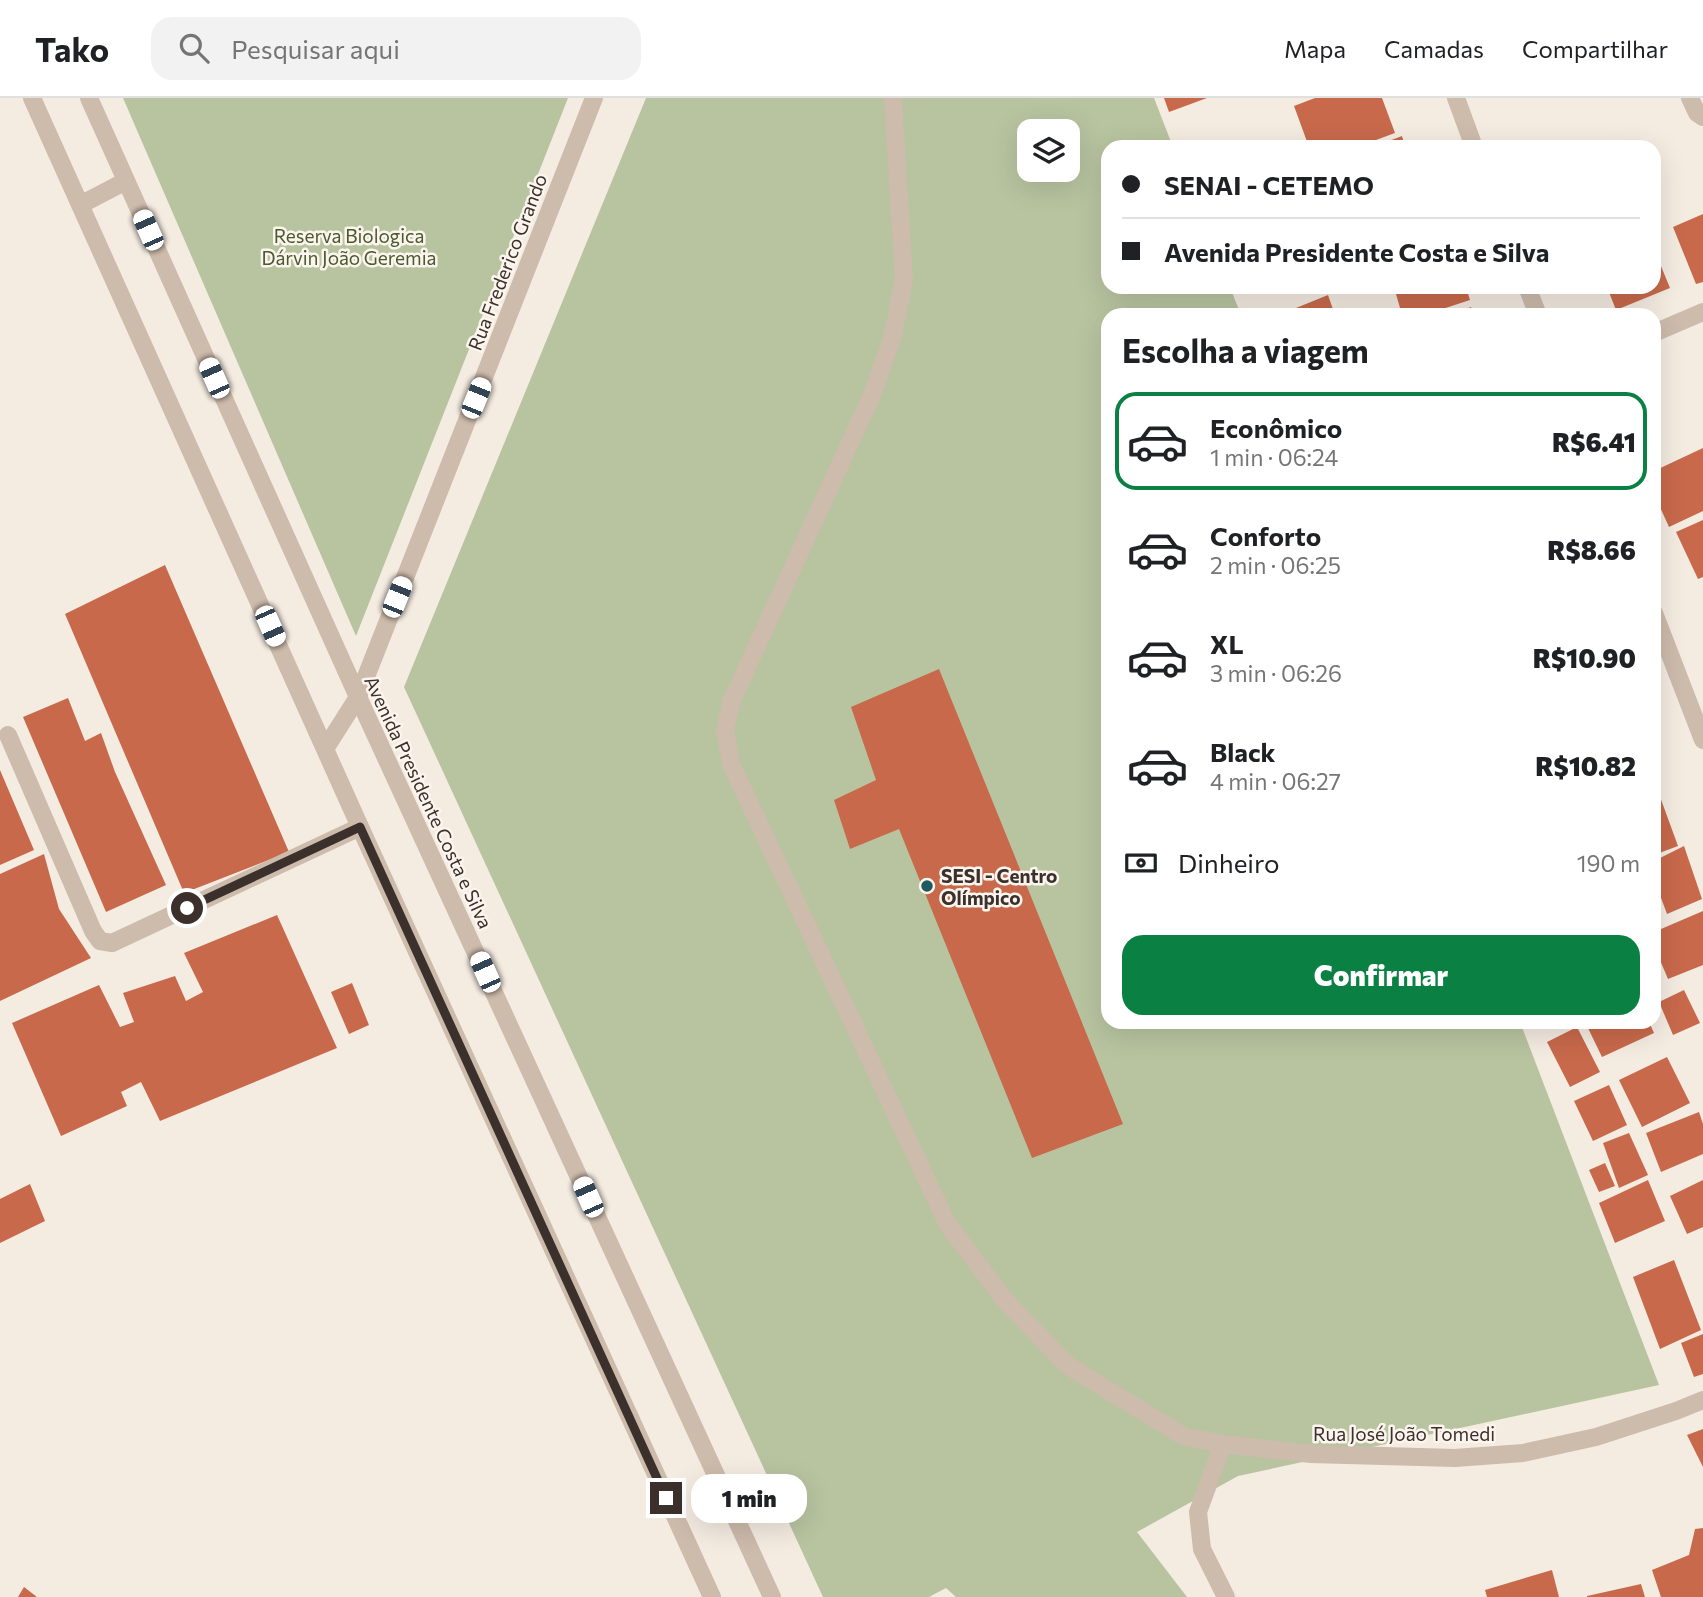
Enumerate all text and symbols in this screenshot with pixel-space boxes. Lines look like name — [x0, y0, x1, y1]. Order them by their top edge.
search box — [151, 17, 641, 80]
text: Tako — [35, 28, 109, 69]
icon: search — [175, 29, 213, 67]
text: Pesquisar aqui — [231, 33, 400, 64]
text: Mapa — [1284, 34, 1346, 63]
text: Camadas — [1384, 34, 1484, 63]
text: Compartilhar — [1522, 34, 1668, 63]
map controls — [1017, 119, 1080, 182]
button: layers — [1017, 119, 1080, 182]
text: SENAI - CETEMO — [1164, 169, 1374, 200]
street label: Rua Frederico Grando — [463, 171, 551, 353]
car — [130, 207, 167, 253]
park label: Reserva Biologica Dárvin João Geremia — [262, 224, 436, 269]
text: Avenida Presidente Costa e Silva — [1164, 236, 1549, 267]
text: Escolha a viagem — [1122, 330, 1369, 370]
car — [196, 355, 233, 401]
car — [459, 375, 494, 421]
icon: car — [1126, 410, 1189, 473]
text: Econômico — [1210, 412, 1342, 443]
text: R$6.41 — [1552, 426, 1636, 457]
text: 1 min · 06:24 — [1210, 443, 1338, 471]
icon: car — [1126, 518, 1189, 581]
text: Conforto — [1210, 520, 1321, 551]
text: R$8.66 — [1547, 534, 1636, 565]
text: 2 min · 06:25 — [1210, 551, 1341, 579]
car — [380, 574, 415, 620]
car — [252, 603, 289, 649]
icon: car — [1126, 626, 1189, 689]
text: XL — [1210, 628, 1244, 659]
text: R$10.90 — [1533, 642, 1636, 673]
text: 3 min · 06:26 — [1210, 659, 1342, 687]
street label: Avenida Presidente Costa e Silva — [360, 672, 498, 932]
icon: car — [1126, 734, 1189, 797]
text: Black — [1210, 736, 1276, 767]
text: R$10.82 — [1535, 750, 1636, 781]
text: 4 min · 06:27 — [1210, 767, 1341, 795]
icon: cash — [1122, 844, 1160, 882]
text: Dinheiro — [1178, 847, 1280, 878]
text: 190 m — [1577, 849, 1640, 877]
place label: SESI - Centro Olímpico — [941, 864, 1057, 909]
marker: SESI - Centro Olímpico — [919, 878, 935, 894]
route start — [171, 892, 203, 924]
button: Confirmar — [1122, 935, 1640, 1015]
car — [467, 949, 504, 995]
car — [570, 1174, 607, 1220]
street label: Rua José João Tomedi — [1313, 1422, 1495, 1445]
callout: 1 min — [690, 1474, 806, 1522]
route end — [650, 1482, 682, 1514]
text: 1 min — [721, 1484, 777, 1512]

